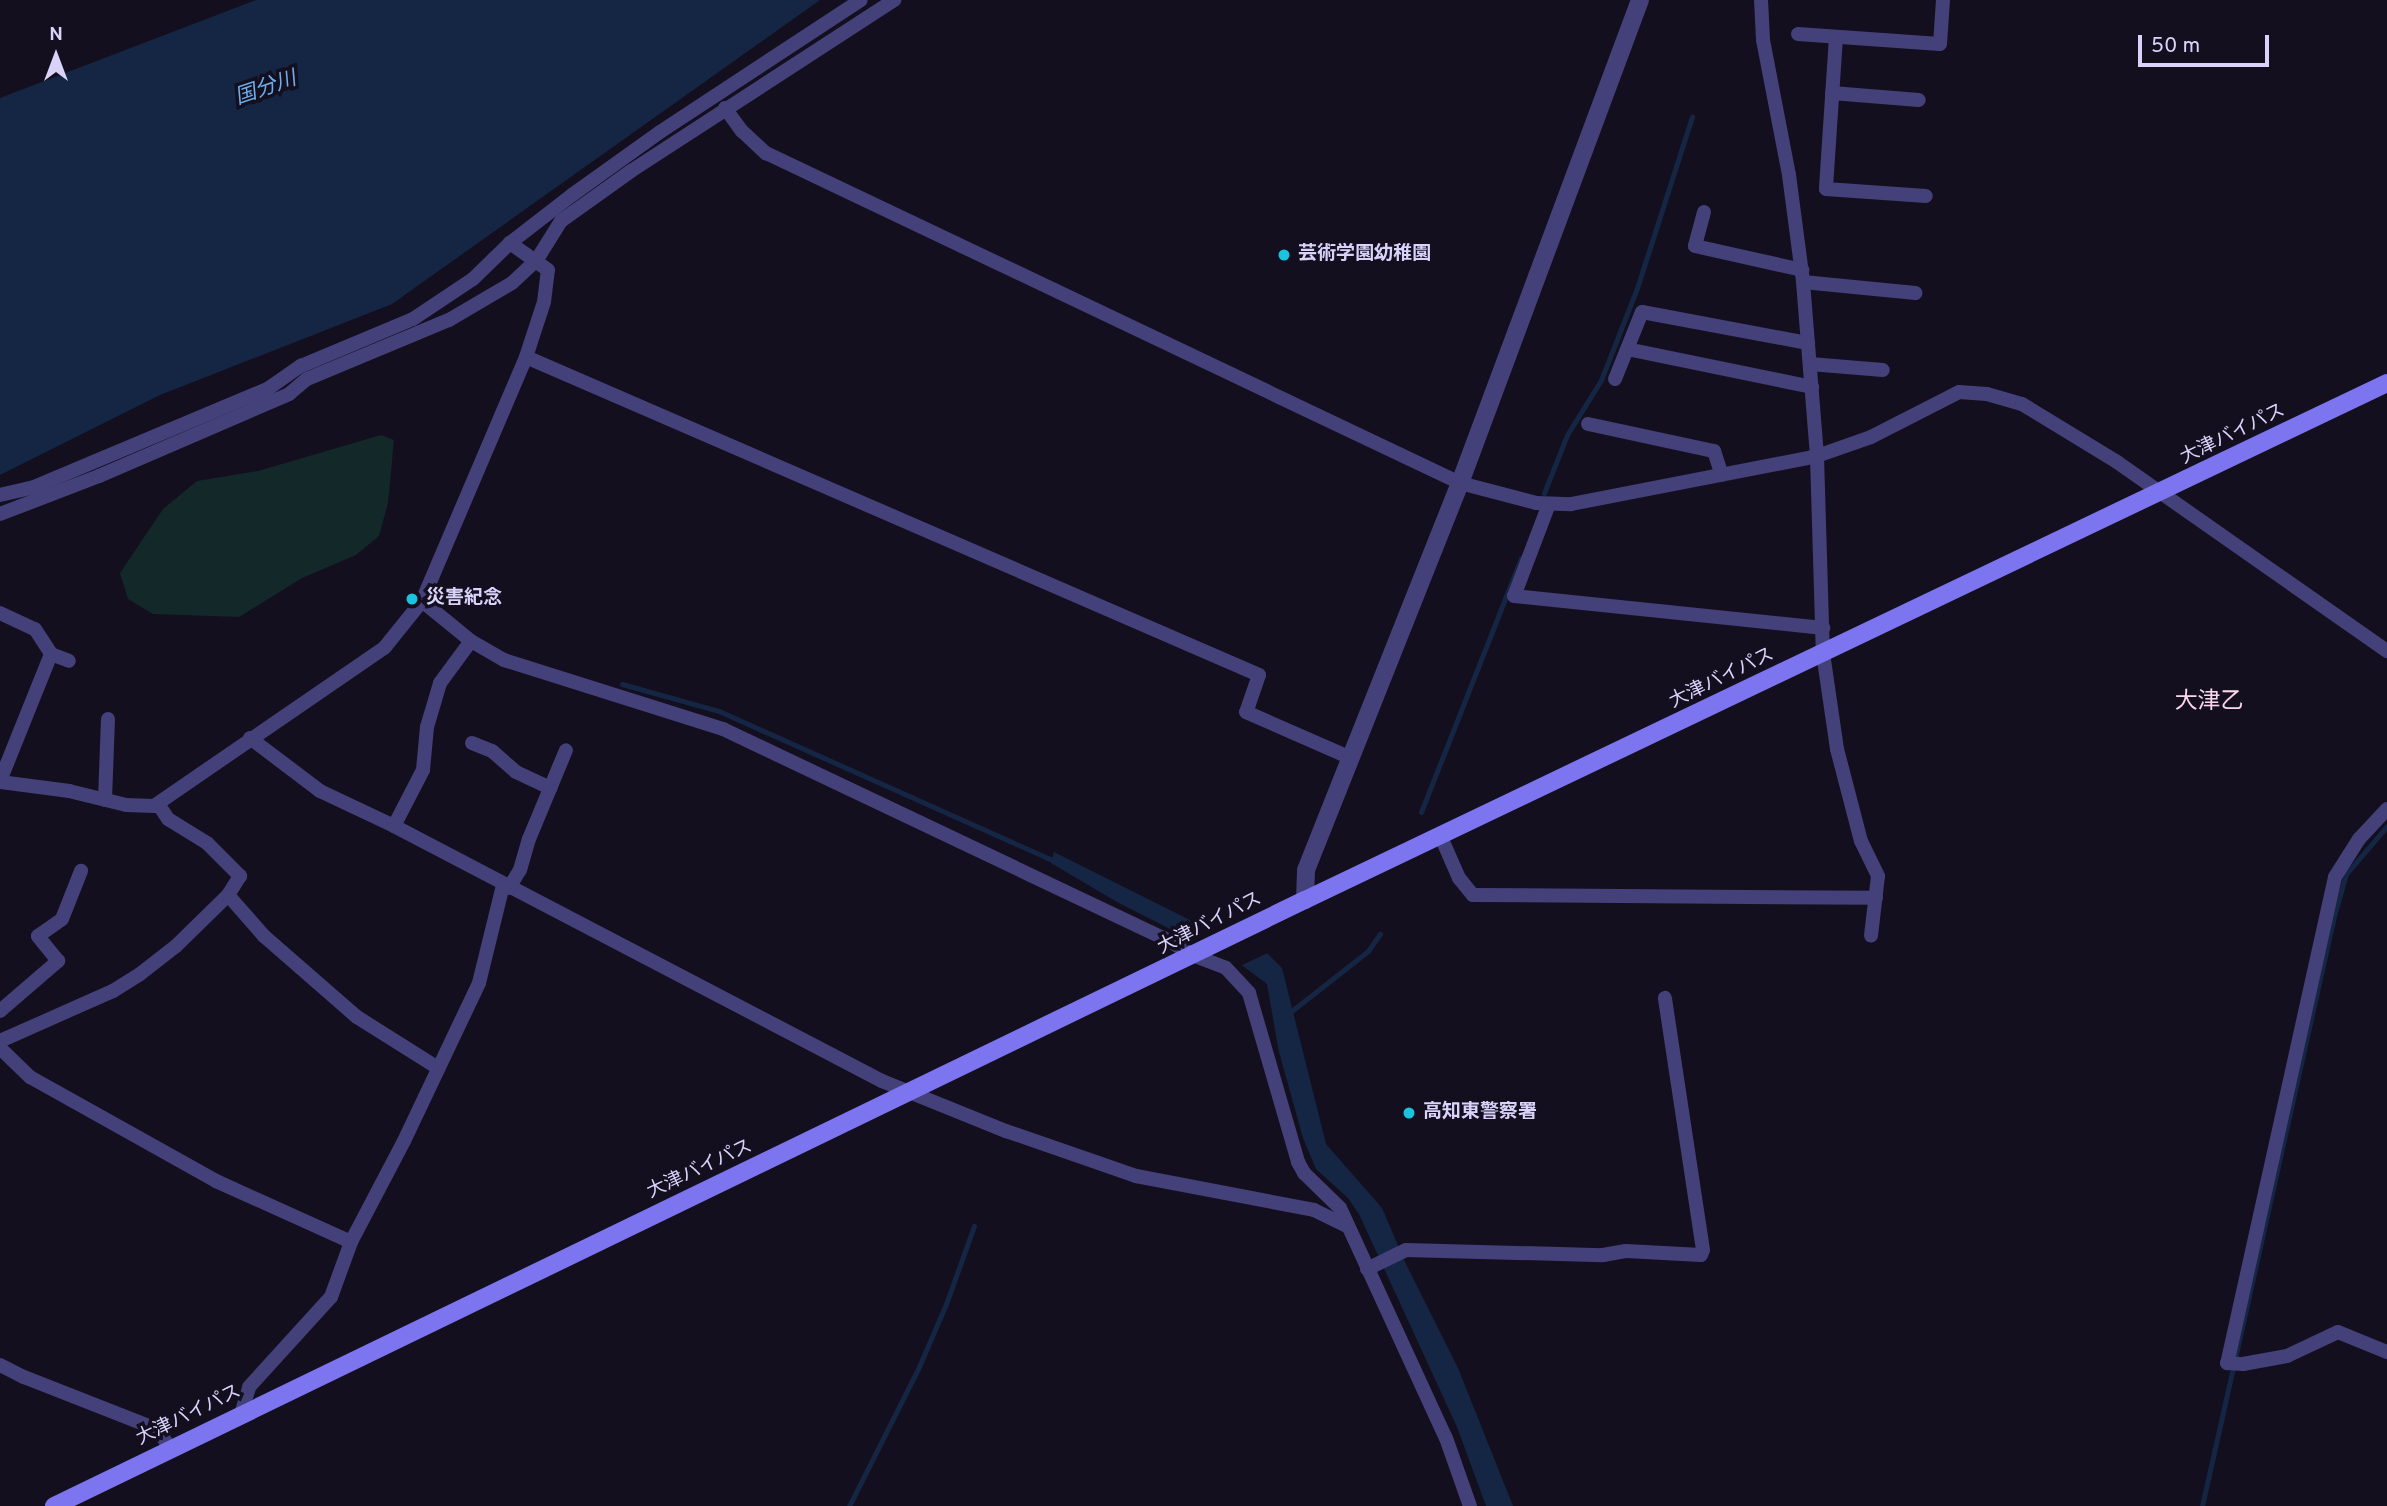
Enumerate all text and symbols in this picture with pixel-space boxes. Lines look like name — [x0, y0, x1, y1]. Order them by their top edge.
north arrow — [21, 21, 91, 91]
scale bar — [2142, 21, 2273, 65]
text: N — [49, 23, 63, 47]
text: 50 m — [2151, 33, 2200, 60]
water label: 国分川 — [232, 67, 300, 111]
place label: 芸術学園幼稚園 — [1298, 244, 1431, 266]
marker: 芸術学園幼稚園 — [1276, 247, 1292, 263]
street label: 大津バイパス — [2177, 400, 2289, 470]
place label: 災害紀念 — [426, 588, 502, 610]
marker: 災害紀念 — [404, 591, 420, 607]
street label: 大津バイパス — [1666, 644, 1778, 714]
district label: 大津乙 — [2175, 689, 2243, 717]
street label: 大津バイパス — [1154, 888, 1266, 960]
place label: 高知東警察署 — [1423, 1102, 1537, 1124]
marker: 高知東警察署 — [1401, 1105, 1417, 1121]
street label: 大津バイパス — [644, 1136, 756, 1204]
street label: 大津バイパス — [133, 1381, 245, 1451]

